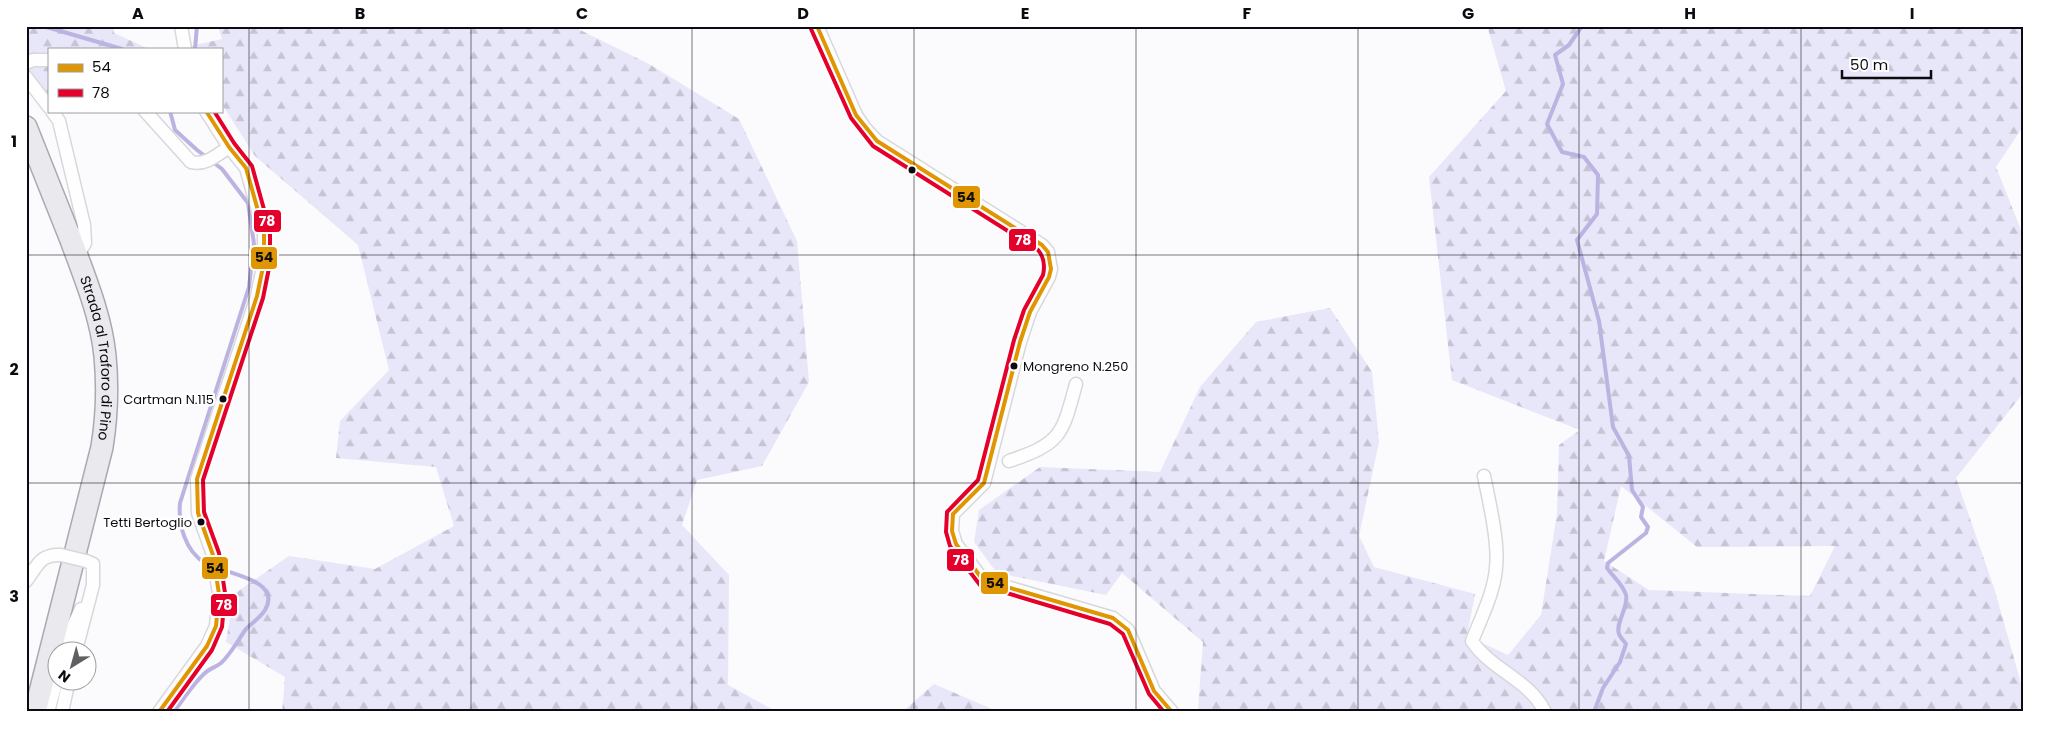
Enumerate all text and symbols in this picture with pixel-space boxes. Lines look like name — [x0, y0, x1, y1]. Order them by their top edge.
text: A — [132, 2, 144, 25]
text: B — [355, 2, 365, 25]
text: C — [576, 2, 588, 25]
text: D — [797, 2, 809, 25]
text: E — [1021, 2, 1029, 25]
text: F — [1243, 2, 1252, 25]
text: G — [1462, 2, 1474, 25]
text: H — [1684, 2, 1696, 25]
text: I — [1910, 2, 1914, 25]
legend — [48, 48, 222, 112]
scale bar — [1842, 48, 1931, 80]
text: 50 m — [1850, 54, 1888, 75]
text: 54 — [92, 56, 111, 77]
text: 78 — [92, 82, 110, 103]
text: 1 — [11, 130, 17, 153]
unlabelled marker — [907, 165, 917, 175]
line badge: 54 — [952, 185, 981, 209]
text: 54 — [957, 187, 975, 207]
line badge: 78 — [253, 209, 282, 233]
text: 78 — [259, 211, 275, 231]
line badge: 78 — [1008, 228, 1037, 252]
text: 78 — [1015, 230, 1031, 250]
line badge: 54 — [250, 246, 278, 270]
text: 54 — [255, 247, 273, 267]
street label: Strada al Traforo di Pino — [75, 273, 117, 442]
place label: Mongreno N.250 — [1023, 357, 1128, 376]
text: 2 — [9, 358, 19, 381]
marker: Mongreno N.250 — [1009, 361, 1019, 371]
place label: Cartman N.115 — [123, 390, 214, 409]
marker: Cartman N.115 — [218, 394, 228, 404]
place label: Tetti Bertoglio — [103, 513, 192, 532]
marker: Tetti Bertoglio — [196, 517, 206, 527]
line badge: 78 — [946, 548, 975, 572]
text: 78 — [953, 550, 969, 570]
line badge: 54 — [201, 556, 229, 580]
text: 54 — [206, 558, 224, 578]
line badge: 54 — [980, 571, 1009, 595]
text: 54 — [986, 573, 1004, 593]
text: 3 — [9, 585, 19, 608]
line badge: 78 — [210, 593, 238, 617]
text: 78 — [216, 595, 232, 615]
north arrow — [48, 640, 98, 690]
text: N — [54, 665, 74, 688]

